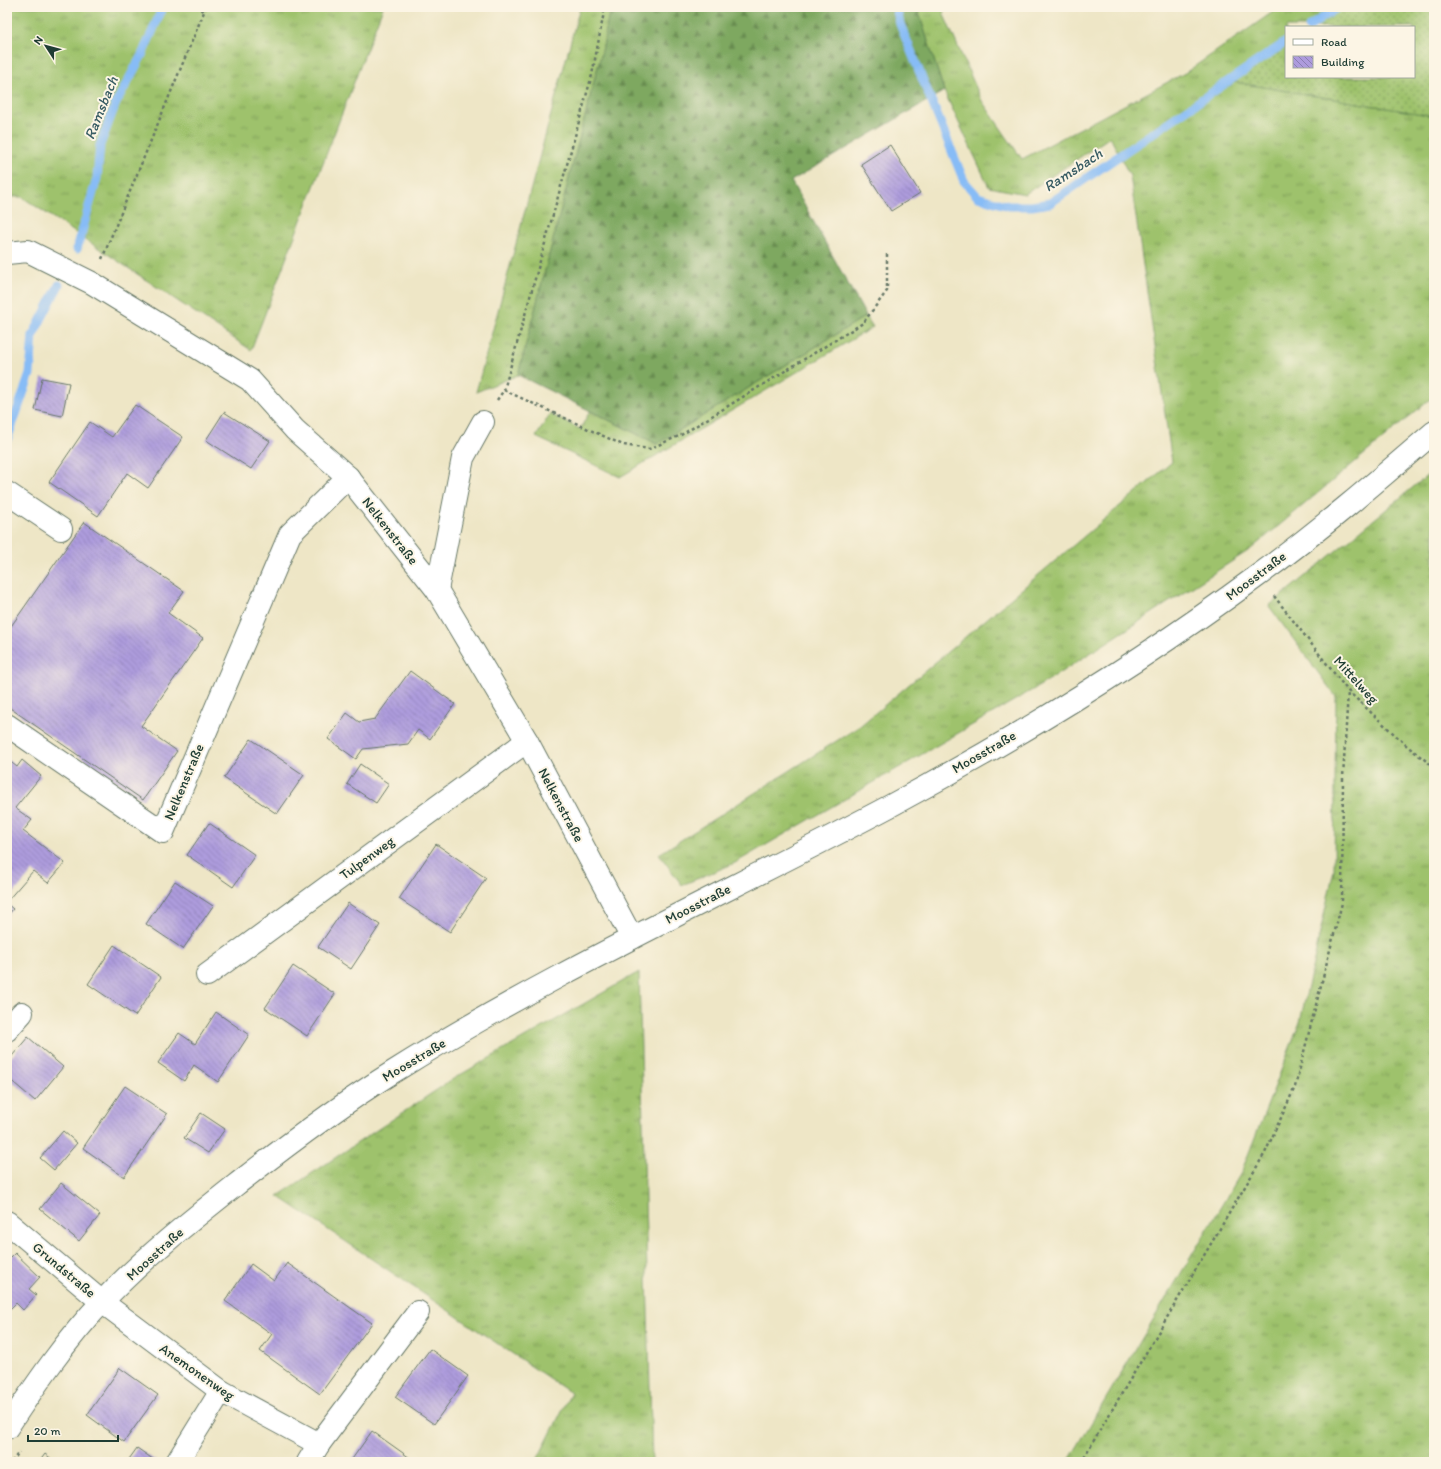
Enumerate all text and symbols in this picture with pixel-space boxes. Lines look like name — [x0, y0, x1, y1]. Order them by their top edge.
north arrow — [26, 26, 66, 66]
legend — [1285, 26, 1415, 78]
text: N — [31, 34, 46, 47]
text: Road — [1321, 35, 1347, 49]
text: Building — [1321, 55, 1365, 69]
water label: Ramsbach — [80, 74, 122, 142]
water label: Ramsbach — [1040, 144, 1106, 196]
street label: Nelkenstraße — [358, 494, 422, 569]
street label: Moosstraße — [1222, 548, 1290, 604]
street label: Mittelweg — [1330, 653, 1382, 708]
street label: Moosstraße — [949, 727, 1019, 777]
street label: Nelkenstraße — [160, 741, 208, 823]
street label: Nelkenstraße — [534, 765, 588, 845]
street label: Tulpenweg — [336, 832, 398, 884]
street label: Moosstraße — [662, 880, 734, 928]
street label: Moosstraße — [379, 1034, 449, 1086]
street label: Moosstraße — [123, 1224, 187, 1284]
street label: Grundstraße — [29, 1239, 99, 1302]
street label: Anemonenweg — [156, 1340, 239, 1405]
scale bar — [28, 1417, 118, 1443]
text: 20 m — [34, 1424, 61, 1438]

